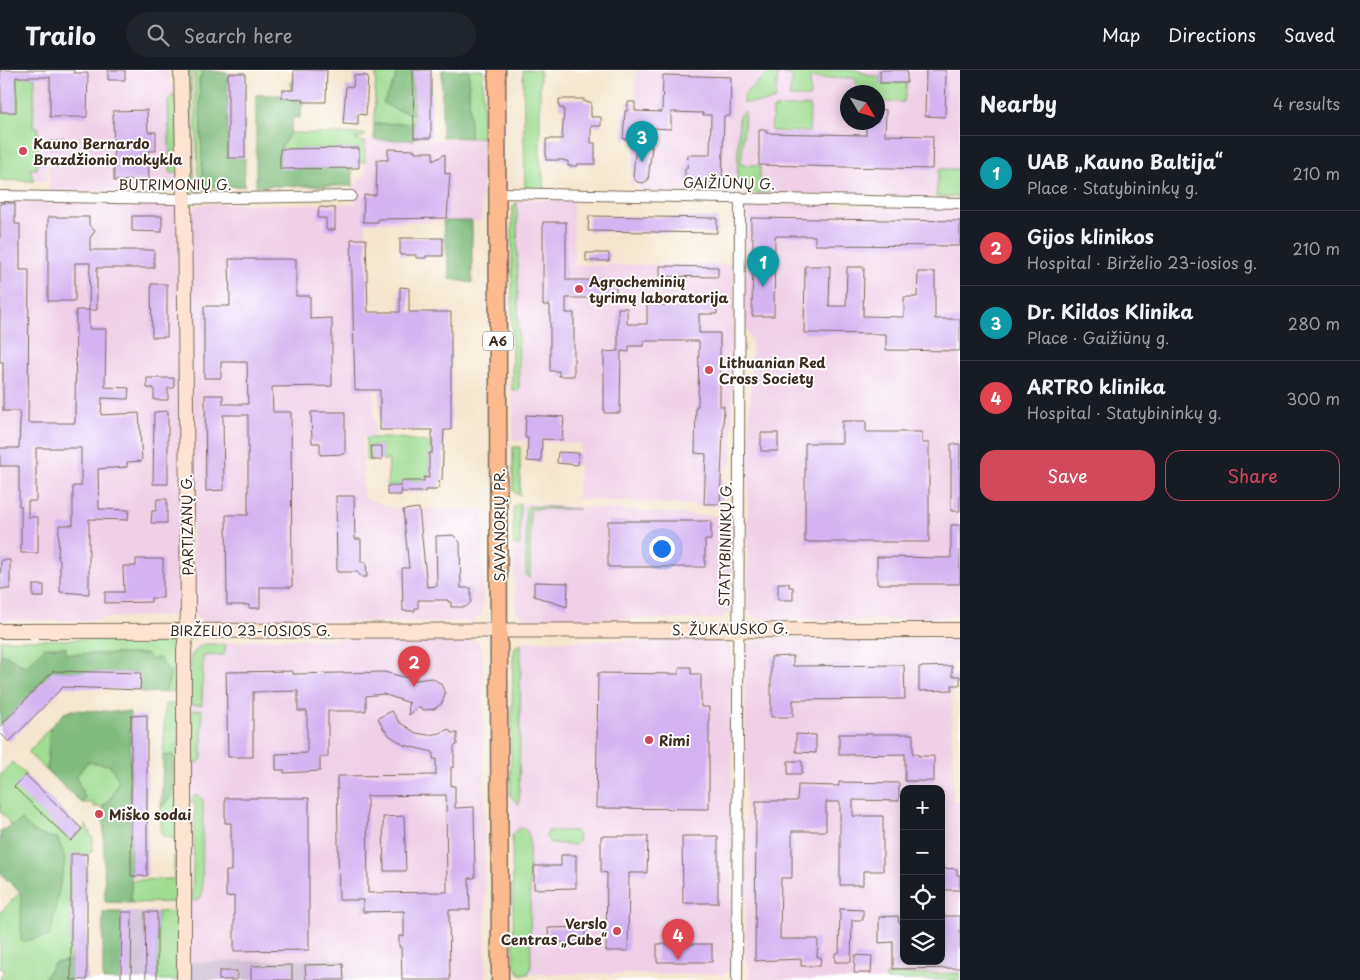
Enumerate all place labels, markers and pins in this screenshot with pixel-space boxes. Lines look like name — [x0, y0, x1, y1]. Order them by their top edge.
pin: 3 — [626, 121, 658, 162]
place label: Kauno Bernardo Brazdžionio mokykla — [33, 133, 183, 170]
marker: Kauno Bernardo Brazdžionio mokykla — [17, 145, 29, 157]
pin: 1 — [747, 246, 779, 287]
place label: Agrocheminių tyrimų laboratorija — [589, 271, 729, 308]
marker: Agrocheminių tyrimų laboratorija — [573, 283, 585, 295]
place label: Lithuanian Red Cross Society — [719, 352, 826, 389]
marker: Lithuanian Red Cross Society — [703, 364, 715, 376]
pin: 2 — [398, 646, 430, 687]
place label: Rimi — [659, 730, 690, 751]
marker: Rimi — [643, 734, 655, 746]
place label: Miško sodai — [109, 804, 191, 825]
marker: Miško sodai — [93, 808, 105, 820]
place label: Verslo Centras „Cube“ — [501, 913, 607, 950]
pin: 4 — [662, 919, 694, 960]
marker: Verslo Centras „Cube“ — [611, 925, 623, 937]

